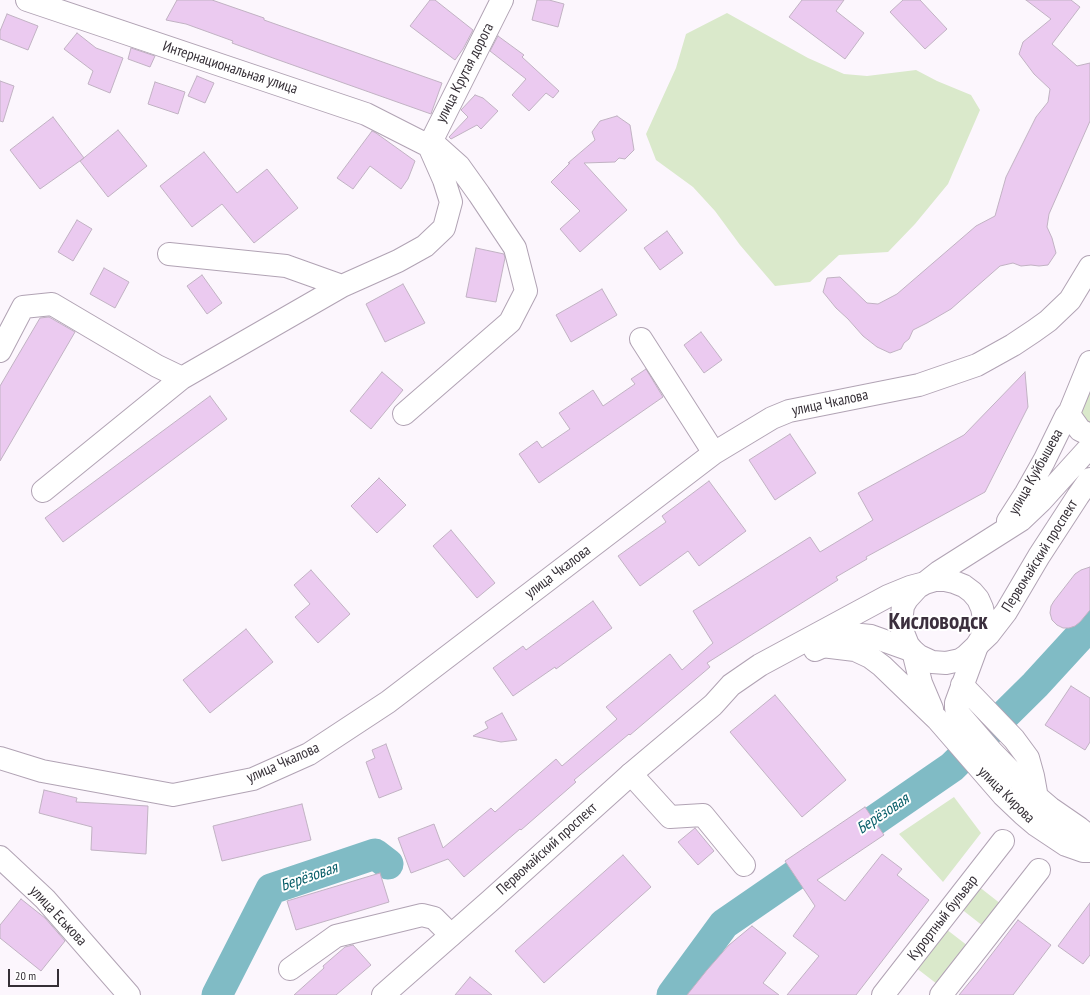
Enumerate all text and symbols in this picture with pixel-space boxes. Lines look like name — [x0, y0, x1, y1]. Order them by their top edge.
street label: улица Крутая дорога — [432, 20, 498, 126]
street label: Интернациональная улица — [160, 38, 300, 98]
street label: улица Чкалова — [790, 386, 870, 420]
street label: улица Куйбышева — [1005, 426, 1067, 518]
street label: Первомайский проспект — [998, 496, 1082, 616]
street label: улица Чкалова — [522, 541, 594, 603]
district label: Кисловодск — [888, 608, 988, 636]
street label: улица Чкалова — [244, 739, 322, 787]
street label: улица Кирова — [974, 763, 1038, 827]
water label: Берёзовая — [853, 790, 913, 838]
street label: Первомайский проспект — [493, 799, 601, 899]
water label: Берёзовая — [278, 858, 340, 896]
street label: Курортный бульвар — [904, 872, 982, 964]
street label: улица Еськова — [26, 882, 90, 950]
scale bar — [10, 961, 61, 987]
text: 20 m — [15, 968, 36, 983]

